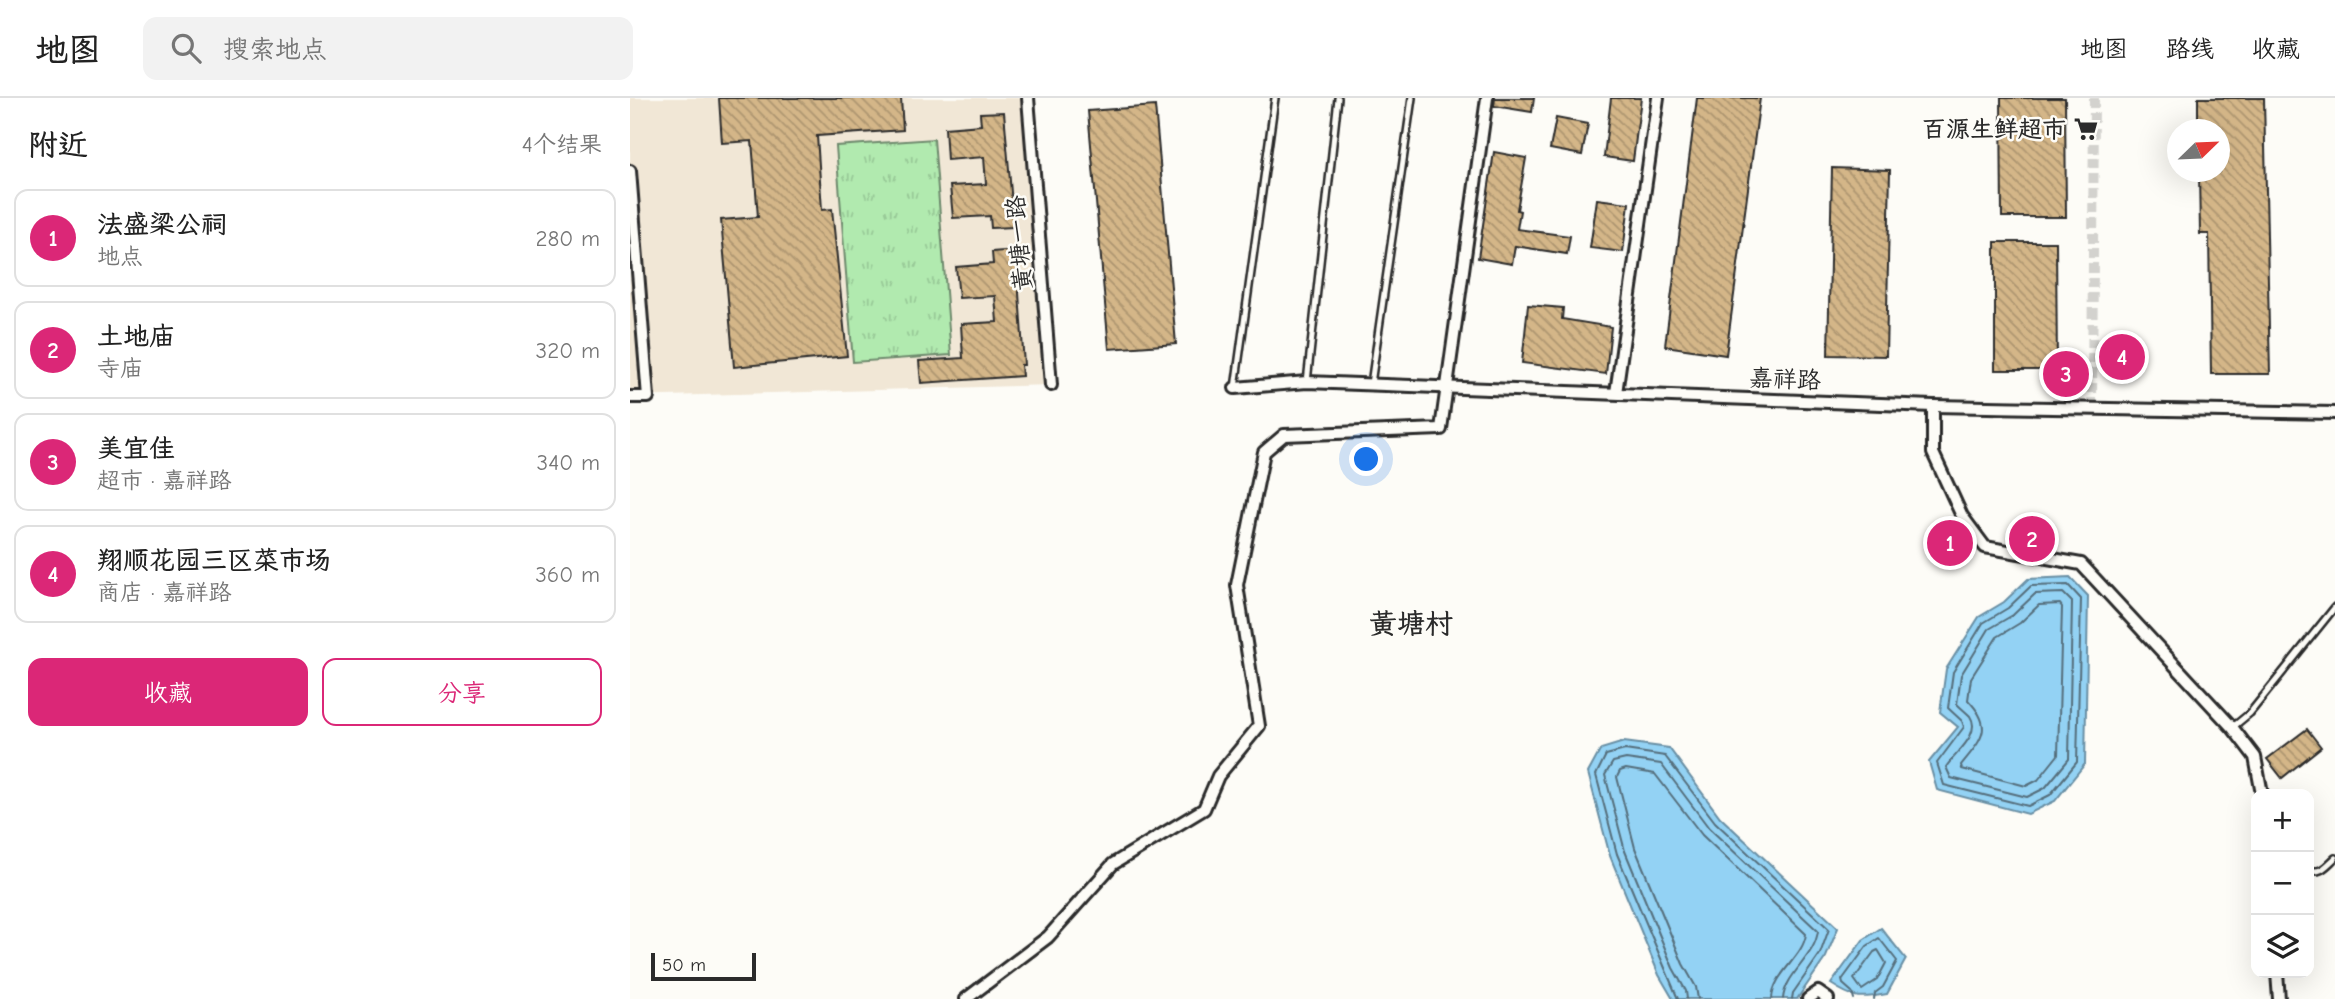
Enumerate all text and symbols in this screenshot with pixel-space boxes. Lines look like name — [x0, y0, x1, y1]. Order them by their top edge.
search box — [143, 17, 633, 80]
icon: search — [167, 29, 205, 67]
text: 地图 — [35, 31, 101, 69]
text: 搜索地点 — [223, 35, 327, 65]
text: 地图 — [2080, 35, 2128, 63]
text: 路线 — [2166, 35, 2214, 63]
text: 收藏 — [2252, 35, 2300, 63]
place label: 百源生鲜超市 — [1922, 115, 2066, 143]
supermarket icon: 百源生鲜超市 — [2072, 115, 2100, 143]
north arrow — [2167, 119, 2230, 182]
text: 附近 — [28, 128, 88, 163]
text: 4个结果 — [522, 131, 602, 158]
street label: 黄塘一路 — [1001, 194, 1037, 292]
text: 法盛梁公祠 — [97, 210, 227, 240]
text: 1 — [48, 225, 58, 252]
text: 280 m — [535, 225, 600, 252]
text: 地点 — [97, 243, 143, 270]
text: 土地庙 — [97, 322, 175, 352]
pin: 4 — [2099, 331, 2145, 383]
text: 2 — [47, 337, 59, 364]
text: 320 m — [536, 337, 600, 364]
pin: 3 — [2043, 348, 2089, 400]
text: 寺庙 — [97, 355, 143, 382]
street label: 嘉祥路 — [1749, 364, 1821, 394]
text: 美宜佳 — [97, 434, 175, 464]
your location — [1349, 442, 1383, 476]
text: 3 — [47, 449, 59, 476]
text: 340 m — [537, 449, 600, 476]
text: 超市 · 嘉祥路 — [97, 467, 231, 494]
pin: 2 — [2009, 513, 2055, 565]
pin: 1 — [1927, 517, 1973, 569]
text: 翔顺花园三区菜市场 — [97, 546, 331, 576]
text: 4 — [48, 561, 58, 588]
text: 360 m — [535, 561, 600, 588]
text: 商店 · 嘉祥路 — [97, 579, 231, 606]
district label: 黄塘村 — [1369, 608, 1453, 640]
button: 收藏 — [28, 658, 308, 726]
button: 分享 — [322, 658, 602, 726]
map controls — [2251, 789, 2314, 978]
button: + — [2251, 789, 2314, 852]
button: − — [2251, 852, 2314, 915]
button: layers — [2251, 915, 2314, 978]
scale bar — [651, 950, 756, 982]
text: 50 m — [662, 954, 706, 976]

